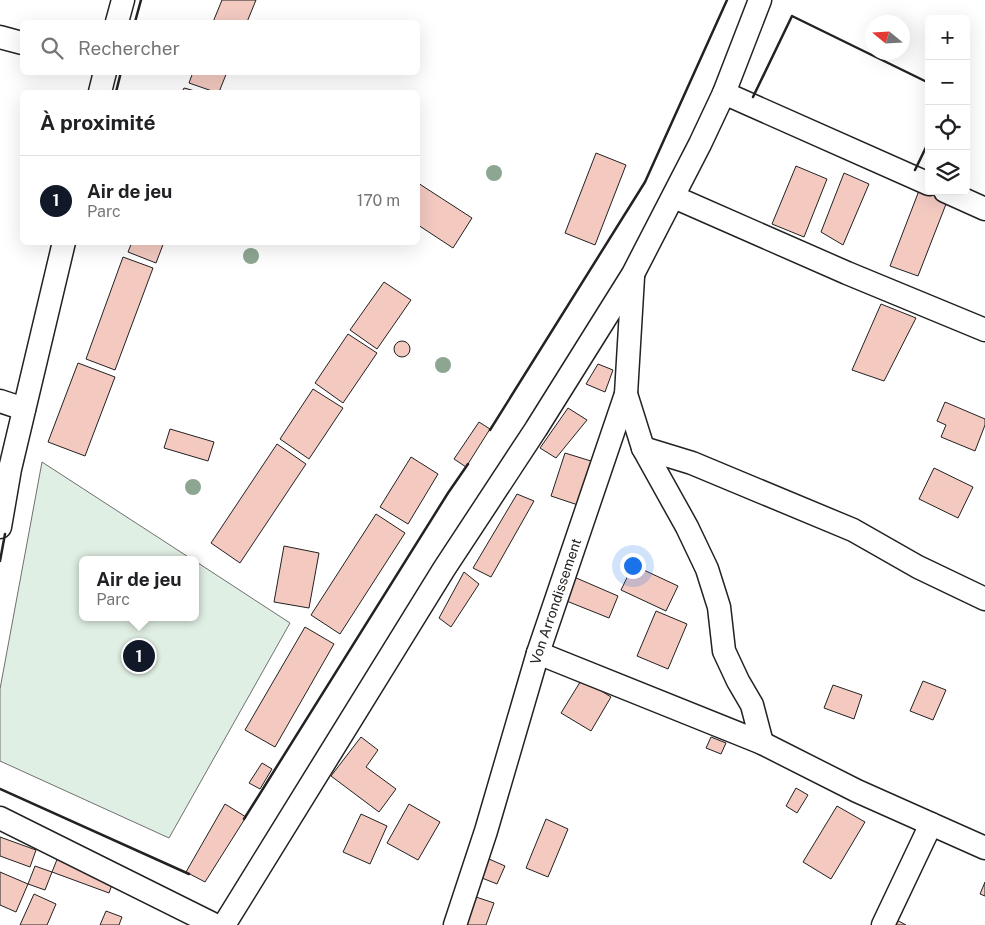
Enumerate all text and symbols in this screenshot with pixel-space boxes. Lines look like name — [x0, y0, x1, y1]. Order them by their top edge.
north arrow — [865, 15, 910, 60]
map controls — [925, 15, 970, 195]
button: + — [925, 15, 970, 60]
search box — [20, 20, 420, 75]
icon: search — [38, 34, 66, 62]
text: Rechercher — [78, 37, 180, 59]
button: − — [925, 60, 970, 105]
button: locate — [925, 105, 970, 150]
text: À proximité — [40, 110, 156, 135]
button: layers — [925, 150, 970, 195]
text: Air de jeu — [87, 180, 172, 202]
text: 1 — [53, 191, 59, 210]
text: 170 m — [357, 191, 400, 210]
text: Parc — [87, 202, 121, 221]
street label: Von Arrondissement — [527, 536, 584, 666]
your location — [620, 553, 646, 579]
popup — [79, 556, 199, 621]
text: Air de jeu — [96, 568, 182, 590]
text: Parc — [96, 590, 130, 609]
pin: 1 — [123, 637, 155, 675]

